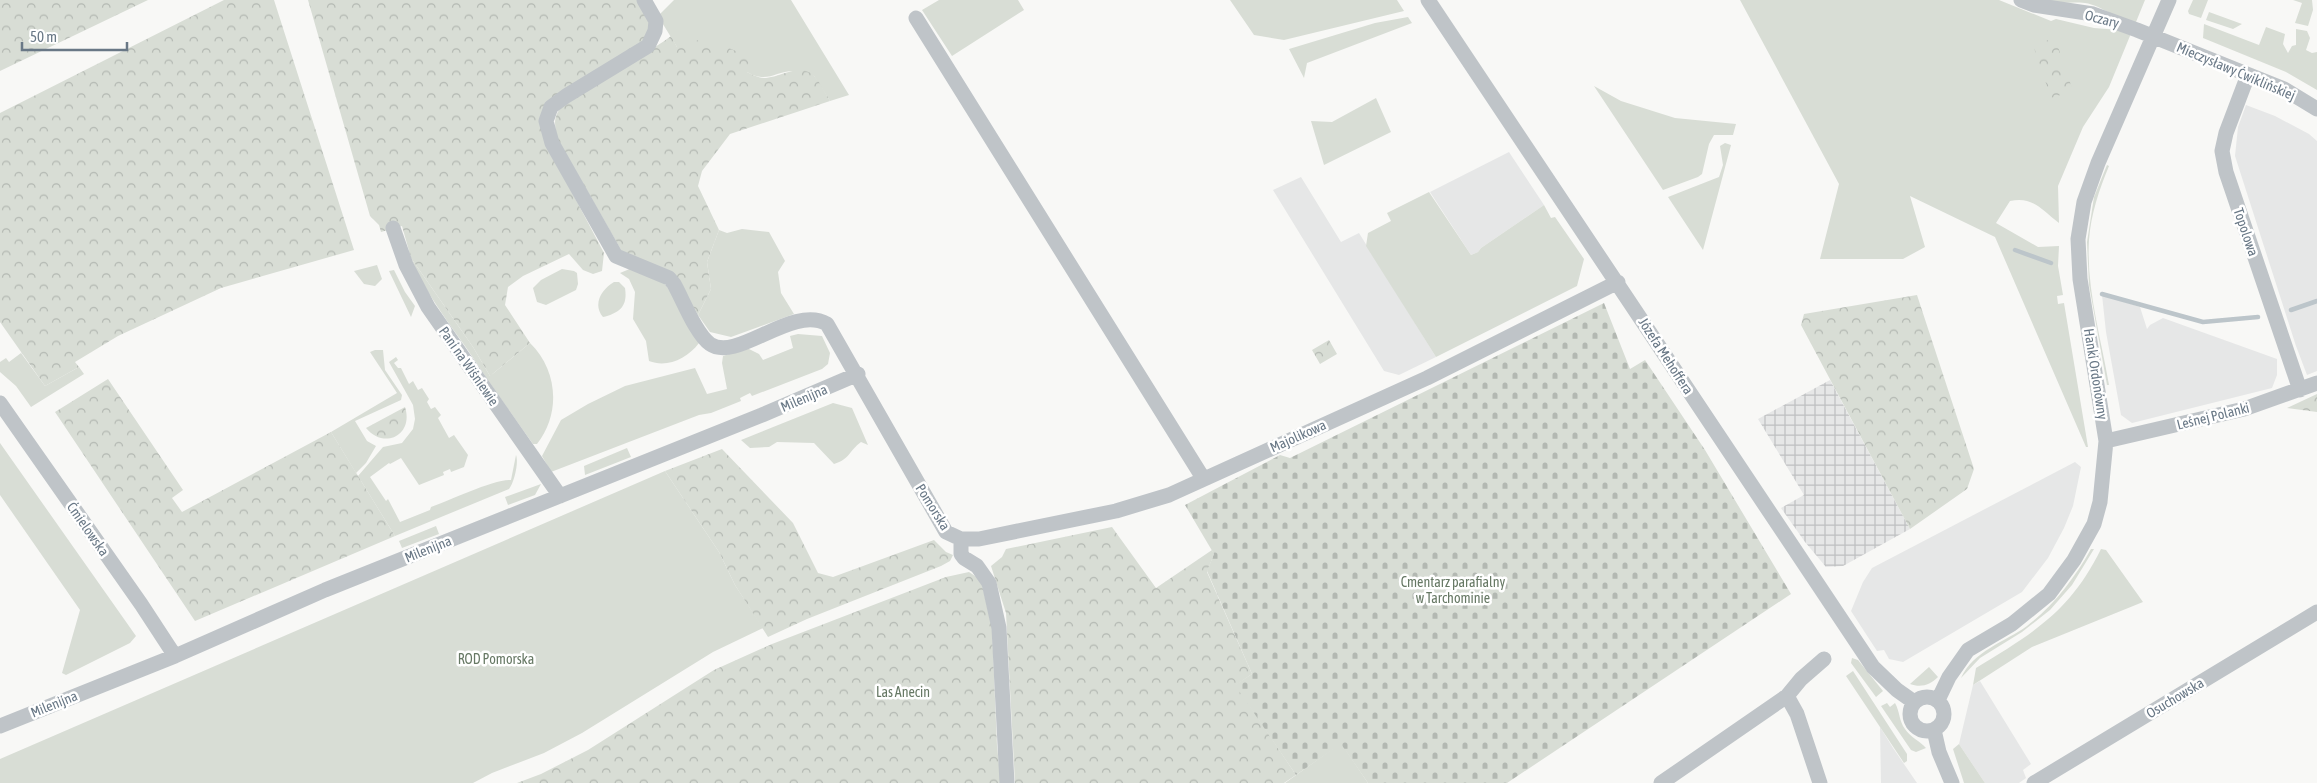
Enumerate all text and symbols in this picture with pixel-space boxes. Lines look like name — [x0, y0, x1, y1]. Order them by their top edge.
street label: Oczary — [2083, 7, 2121, 31]
scale bar — [22, 20, 128, 52]
text: 50 m — [30, 28, 57, 45]
street label: Mieczysławy Ćwiklińskiej — [2174, 39, 2298, 103]
street label: Topolowa — [2230, 206, 2262, 258]
street label: Józefa Mehoffera — [1635, 315, 1697, 397]
street label: Pani na Wiśniewie — [436, 323, 502, 409]
street label: Hanki Ordonówny — [2081, 327, 2111, 421]
street label: Milenijna — [778, 381, 830, 415]
street label: Leśnej Polanki — [2175, 399, 2251, 433]
street label: Majolikowa — [1267, 417, 1329, 455]
street label: Pomorska — [913, 481, 953, 533]
street label: Ćmielowska — [64, 499, 112, 559]
street label: Milenijna — [402, 532, 454, 566]
park label: Cmentarz parafialny w Tarchominie — [1401, 574, 1505, 606]
park label: ROD Pomorska — [458, 651, 534, 667]
street label: Osuchowska — [2143, 675, 2207, 721]
park label: Las Anecin — [876, 684, 930, 700]
street label: Milenijna — [28, 687, 80, 721]

